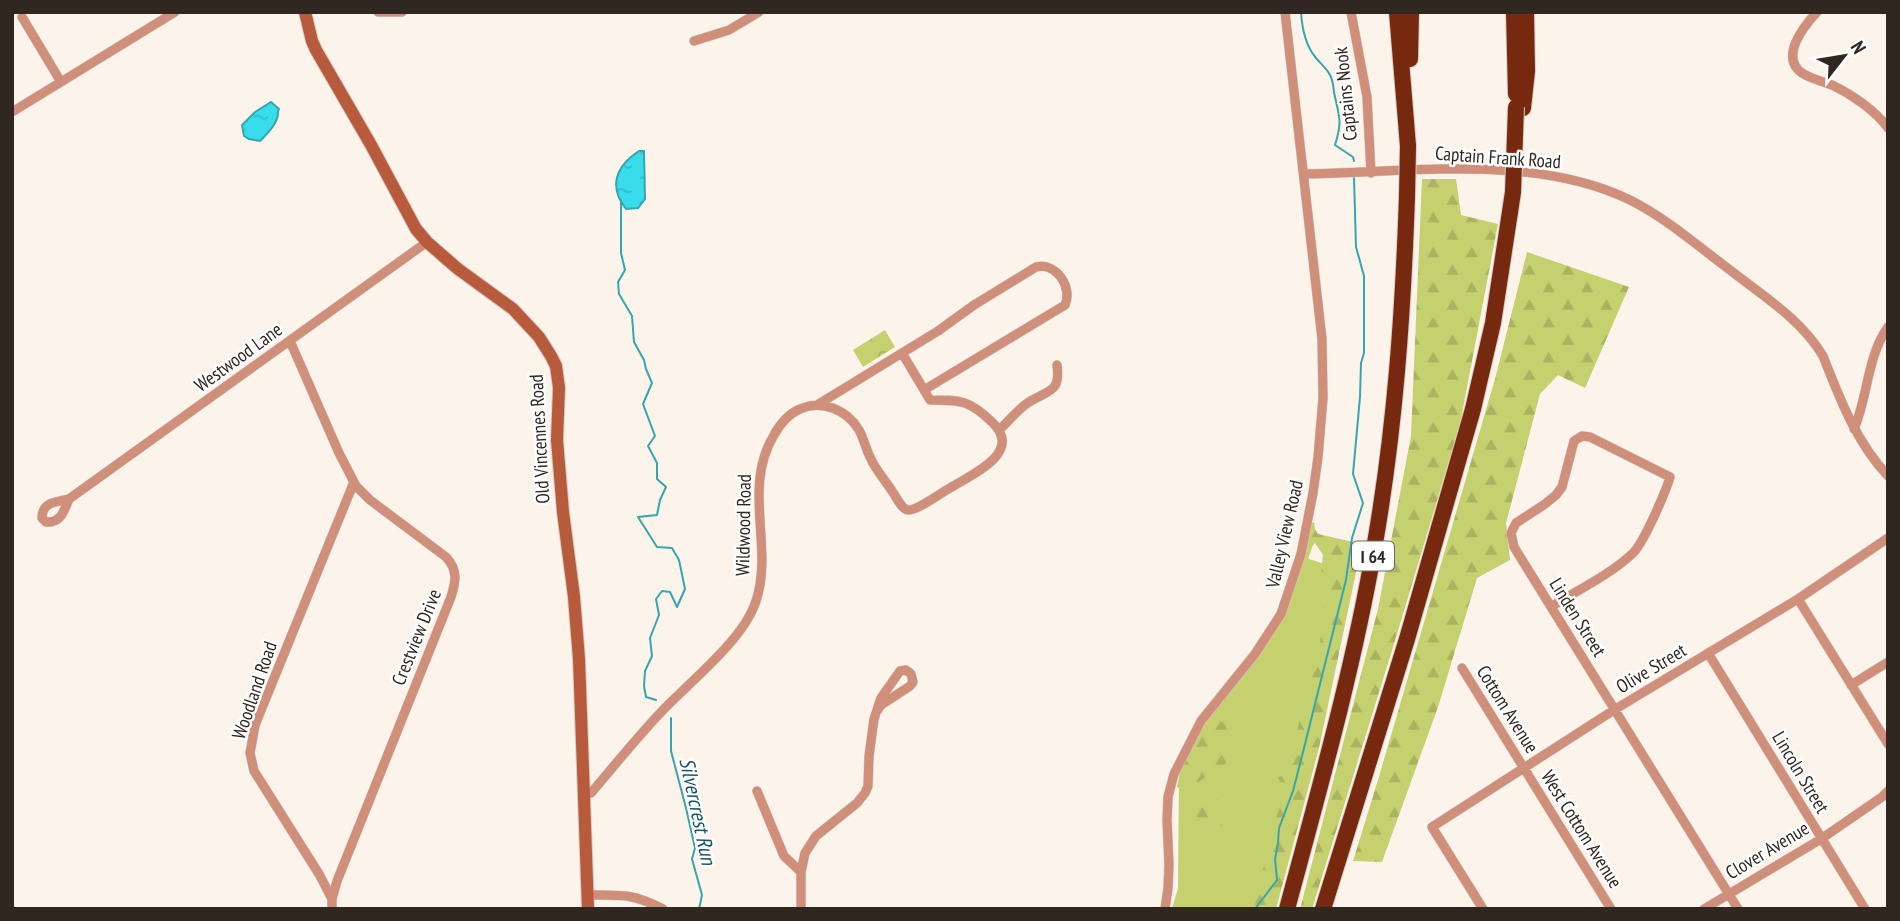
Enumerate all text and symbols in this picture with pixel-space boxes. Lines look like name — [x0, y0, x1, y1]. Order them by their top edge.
north arrow — [1809, 21, 1879, 91]
text: N — [1846, 37, 1872, 58]
street label: Captains Nook — [1328, 45, 1362, 142]
street label: Captain Frank Road — [1434, 141, 1562, 173]
street label: Westwood Lane — [189, 317, 287, 397]
street label: Old Vincennes Road — [524, 374, 554, 504]
street label: Wildwood Road — [730, 474, 756, 576]
street label: Valley View Road — [1260, 478, 1308, 591]
road number: I 64 — [1352, 542, 1394, 570]
street label: Linden Street — [1544, 573, 1612, 661]
street label: Crestview Drive — [386, 585, 446, 689]
street label: Olive Street — [1612, 637, 1691, 698]
street label: Woodland Road — [226, 638, 282, 742]
street label: Cottom Avenue — [1472, 661, 1544, 757]
street label: Lincoln Street — [1767, 727, 1835, 818]
water label: Silvercrest Run — [673, 755, 723, 869]
street label: West Cottom Avenue — [1536, 766, 1628, 892]
street label: Clover Avenue — [1721, 816, 1813, 884]

